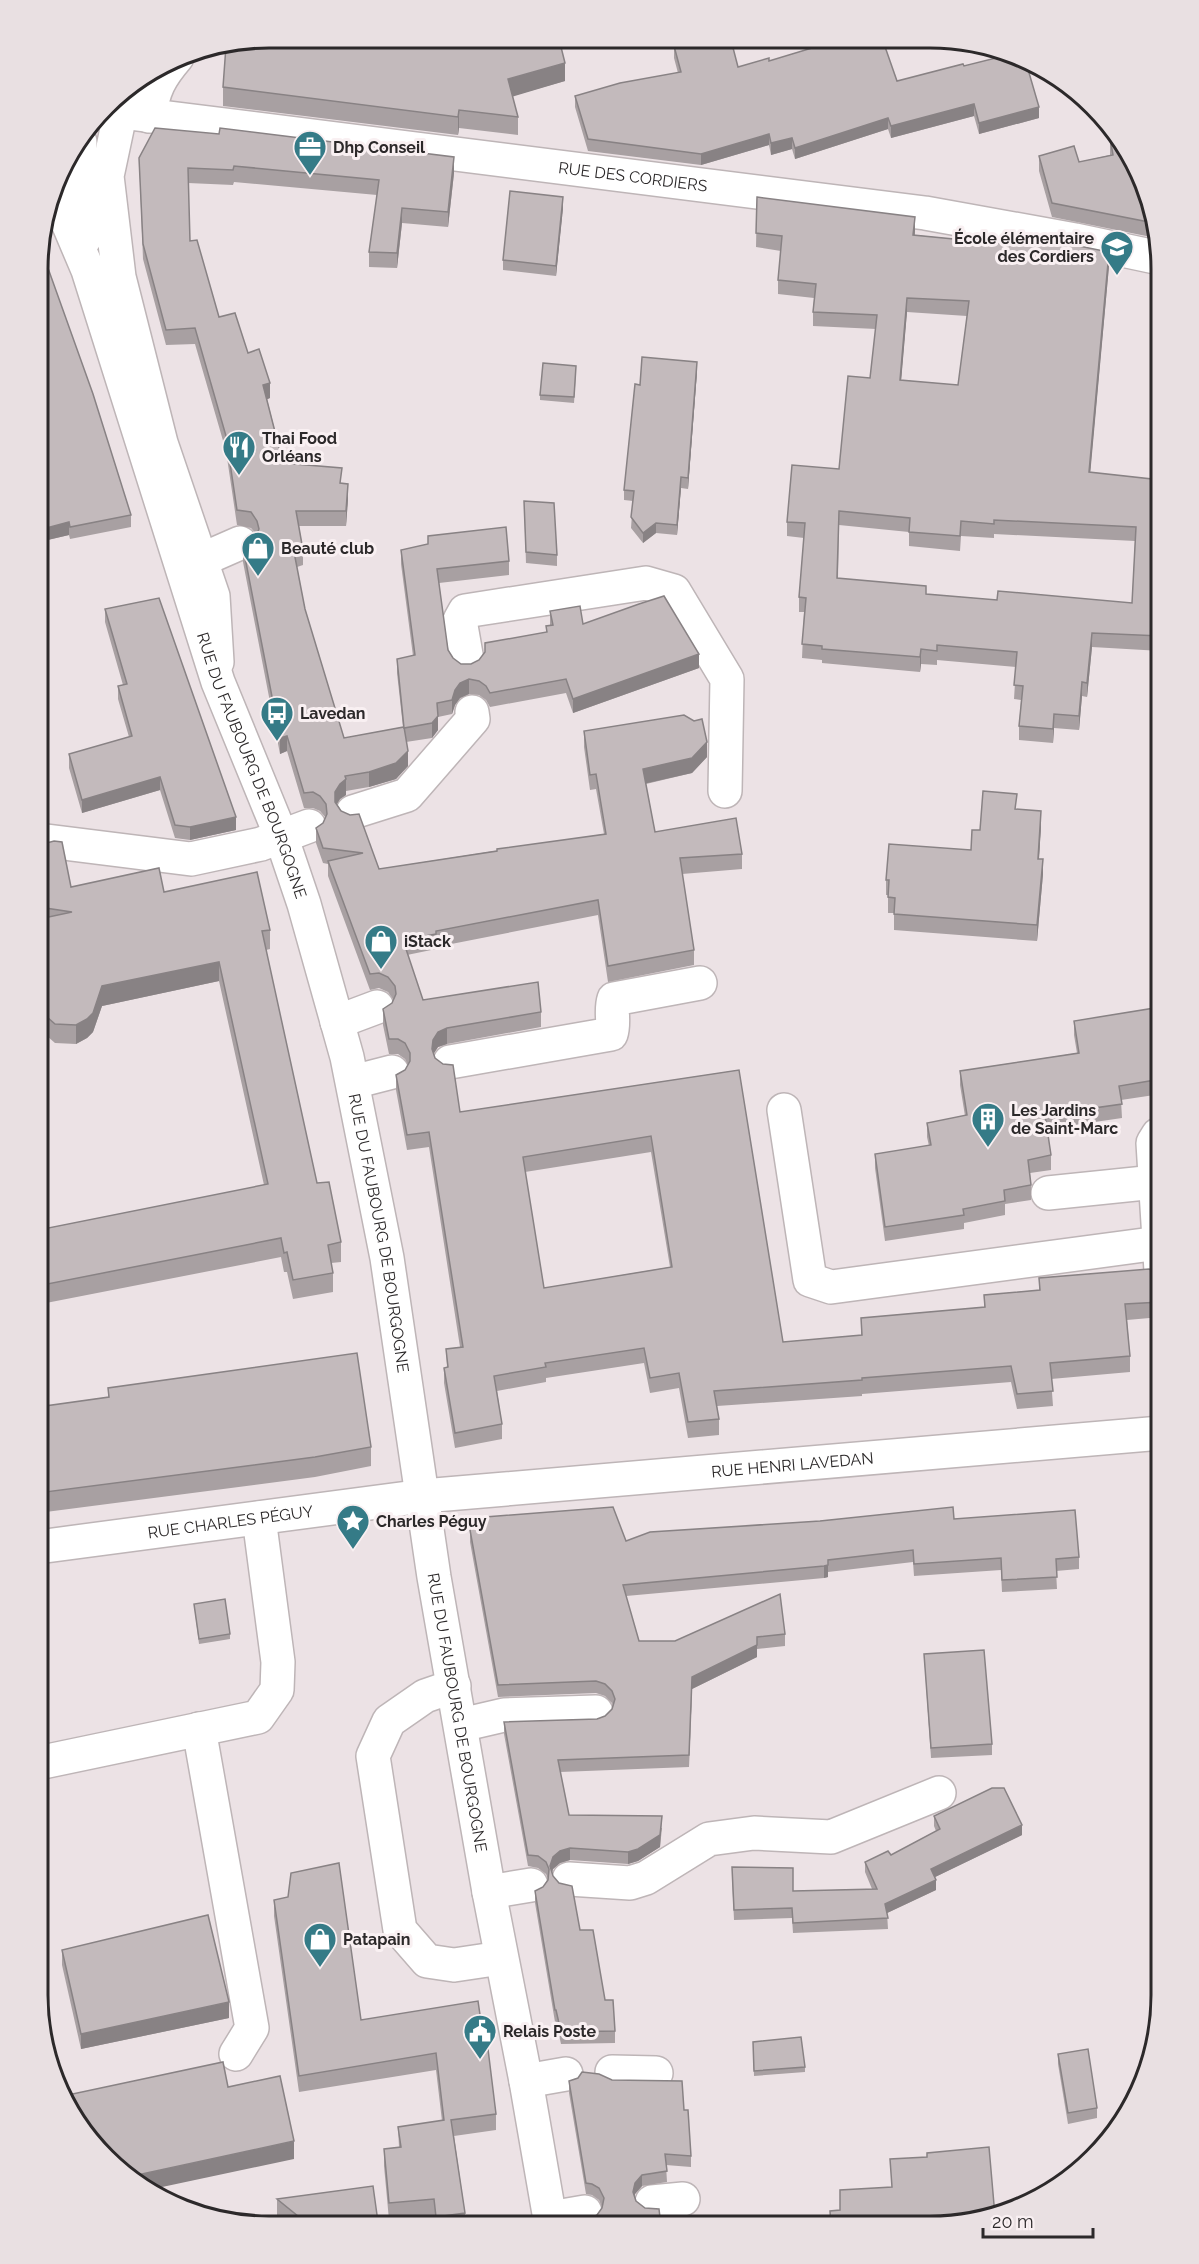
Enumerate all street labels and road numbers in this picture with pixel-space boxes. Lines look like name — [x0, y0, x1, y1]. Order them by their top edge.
street label: RUE DES CORDIERS — [557, 158, 709, 196]
street label: RUE DU FAUBOURG DE BOURGOGNE — [193, 630, 311, 901]
street label: RUE DU FAUBOURG DE BOURGOGNE — [344, 1092, 413, 1374]
street label: RUE HENRI LAVEDAN — [710, 1449, 874, 1481]
street label: RUE CHARLES PÉGUY — [146, 1502, 315, 1542]
street label: RUE DU FAUBOURG DE BOURGOGNE — [423, 1571, 491, 1854]

